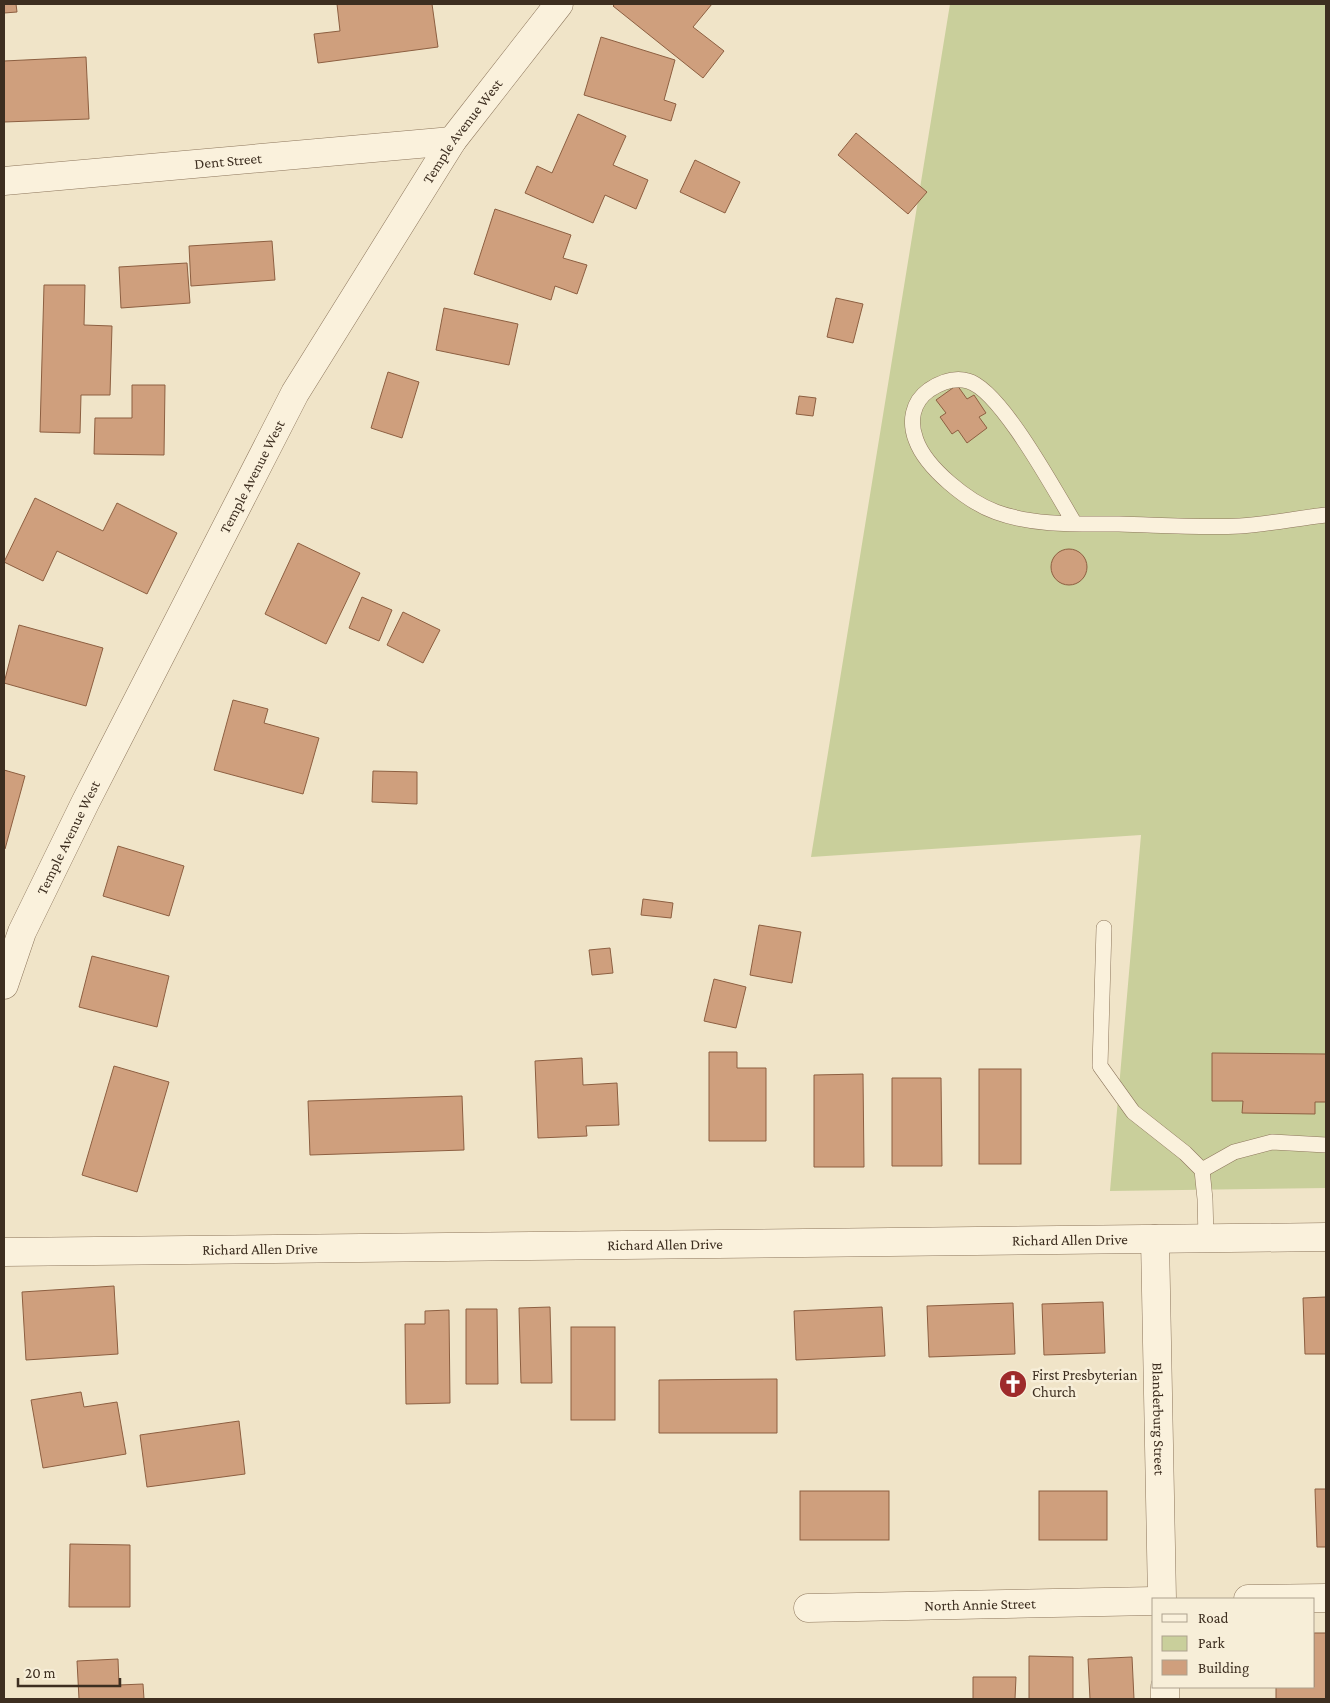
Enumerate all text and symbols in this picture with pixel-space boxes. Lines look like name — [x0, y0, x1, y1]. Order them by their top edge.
street label: Temple Avenue West — [419, 75, 506, 187]
street label: Dent Street — [194, 150, 264, 172]
street label: Temple Avenue West — [216, 417, 288, 536]
street label: Temple Avenue West — [33, 777, 104, 897]
street label: Richard Allen Drive — [1012, 1231, 1128, 1249]
street label: Richard Allen Drive — [607, 1236, 723, 1253]
street label: Richard Allen Drive — [202, 1240, 318, 1258]
street label: Blanderburg Street — [1149, 1362, 1168, 1477]
place label: First Presbyterian Church — [1032, 1367, 1137, 1400]
church icon: First Presbyterian Church — [998, 1369, 1028, 1399]
street label: North Annie Street — [924, 1595, 1037, 1614]
legend — [1152, 1598, 1315, 1688]
text: Road — [1198, 1610, 1229, 1626]
text: Park — [1198, 1635, 1225, 1651]
scale bar — [18, 1656, 120, 1688]
text: Building — [1198, 1660, 1249, 1677]
text: 20 m — [25, 1665, 56, 1681]

